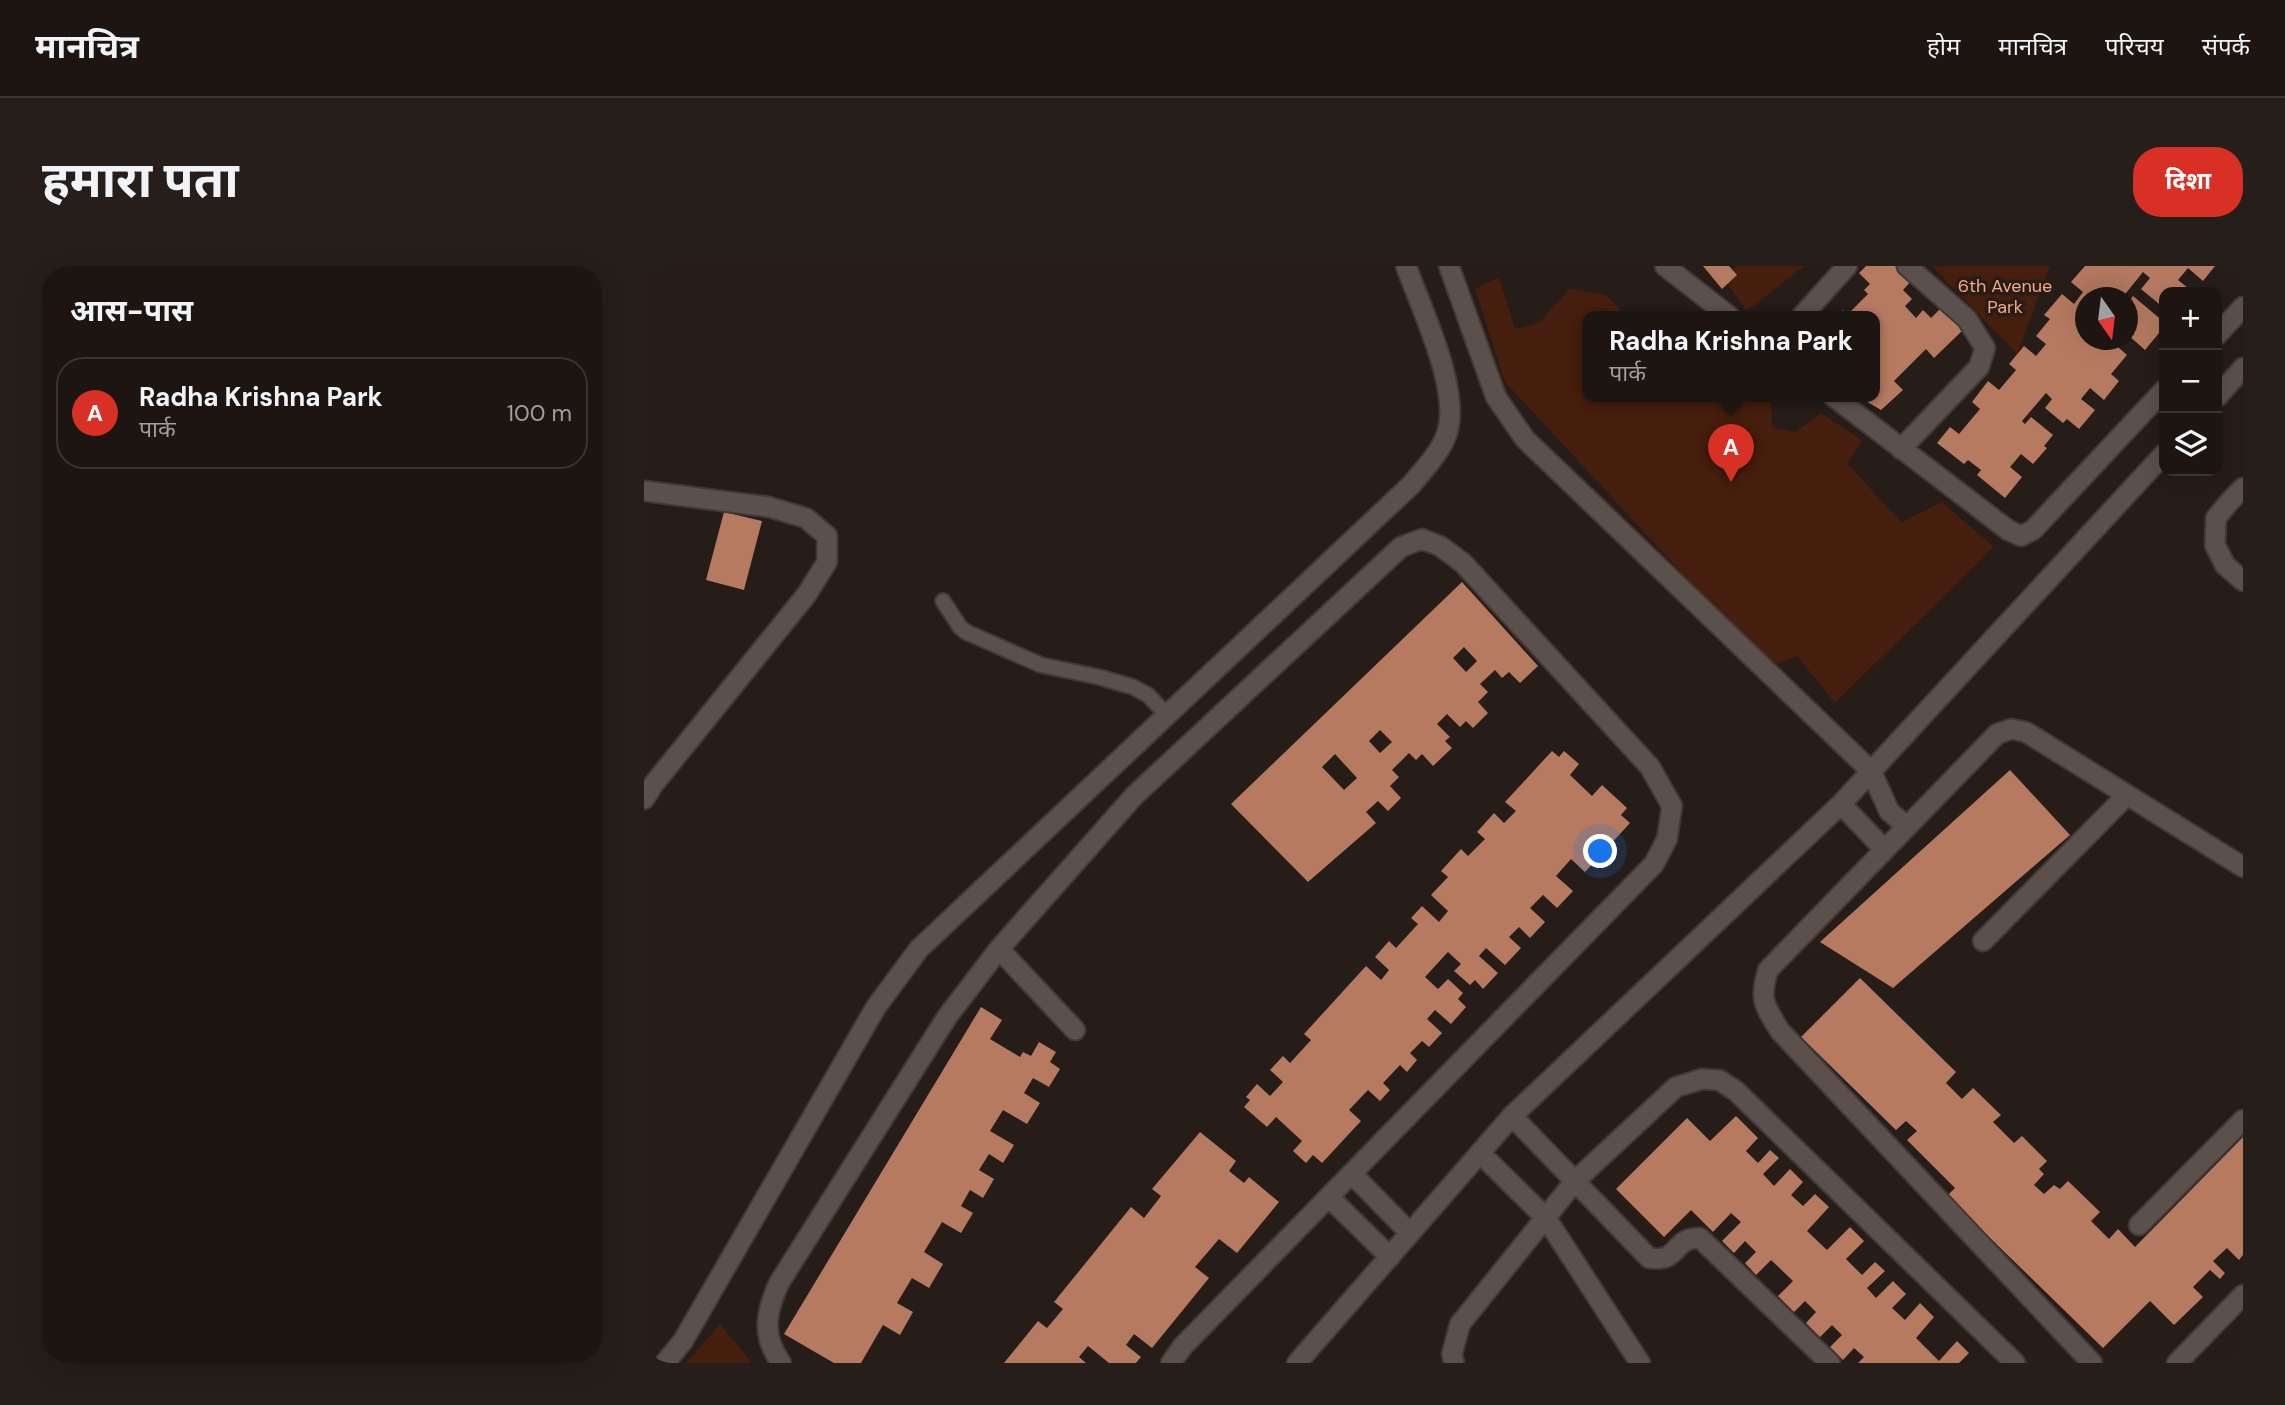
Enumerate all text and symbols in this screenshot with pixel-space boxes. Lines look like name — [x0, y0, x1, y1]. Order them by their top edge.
text: मानचित्र — [35, 25, 139, 68]
text: होम — [1927, 31, 1960, 62]
text: मानचित्र — [1998, 31, 2067, 62]
text: परिचय — [2105, 31, 2164, 62]
text: संपर्क — [2202, 31, 2250, 62]
button: दिशा — [2133, 147, 2243, 217]
text: हमारा पता — [42, 148, 239, 212]
park label: 6th Avenue Park — [1958, 274, 2052, 319]
north arrow — [2075, 287, 2138, 350]
map controls — [2159, 287, 2222, 476]
button: + — [2159, 287, 2222, 350]
text: आस-पास — [70, 291, 193, 330]
popup — [1582, 311, 1880, 402]
text: Radha Krishna Park — [1609, 324, 1853, 358]
button: − — [2159, 350, 2222, 413]
text: पार्क — [1609, 358, 1646, 388]
text: Radha Krishna Park — [139, 380, 383, 414]
text: A — [87, 398, 103, 428]
text: 100 m — [507, 398, 572, 428]
button: layers — [2159, 413, 2222, 476]
text: पार्क — [139, 414, 176, 444]
pin: A — [1708, 424, 1754, 482]
your location — [1583, 834, 1617, 868]

